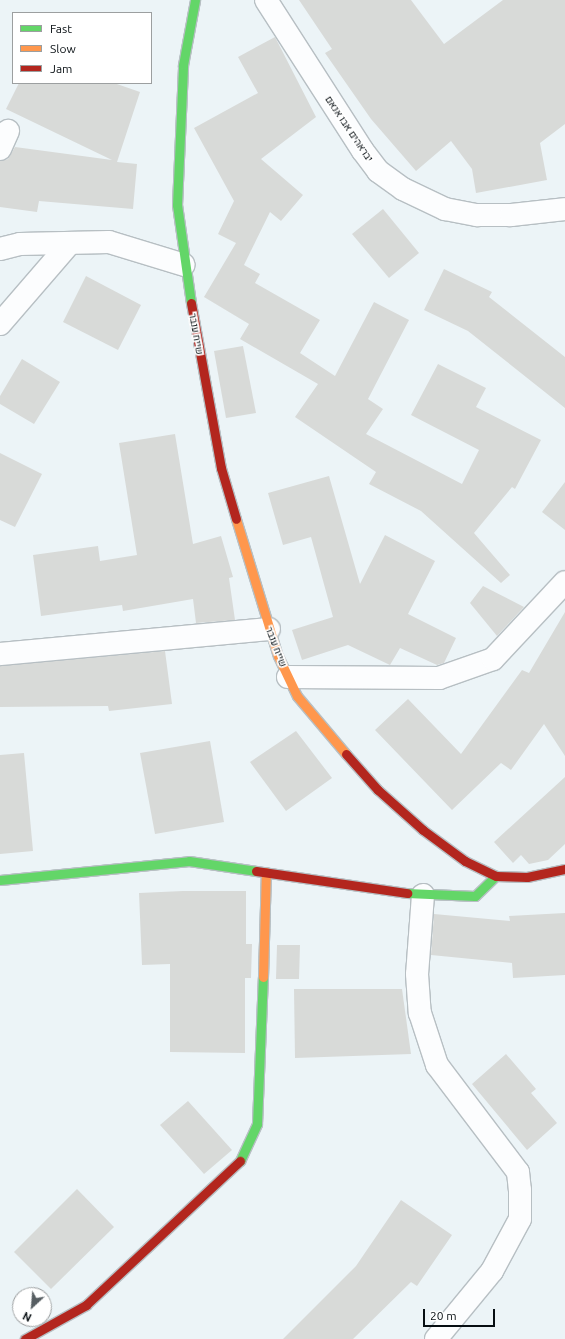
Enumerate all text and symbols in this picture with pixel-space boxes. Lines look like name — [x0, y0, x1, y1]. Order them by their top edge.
legend — [12, 12, 152, 84]
text: Fast — [50, 22, 72, 35]
text: Slow — [50, 42, 76, 55]
text: Jam — [50, 62, 72, 75]
street label: יבראהים אבו אנאם — [323, 94, 375, 164]
street label: שייח ענבר — [186, 312, 206, 356]
street label: שייח ענבר — [263, 625, 289, 669]
north arrow — [12, 1287, 52, 1327]
scale bar — [425, 1301, 497, 1327]
text: 20 m — [430, 1309, 457, 1322]
text: N — [21, 1310, 34, 1324]

